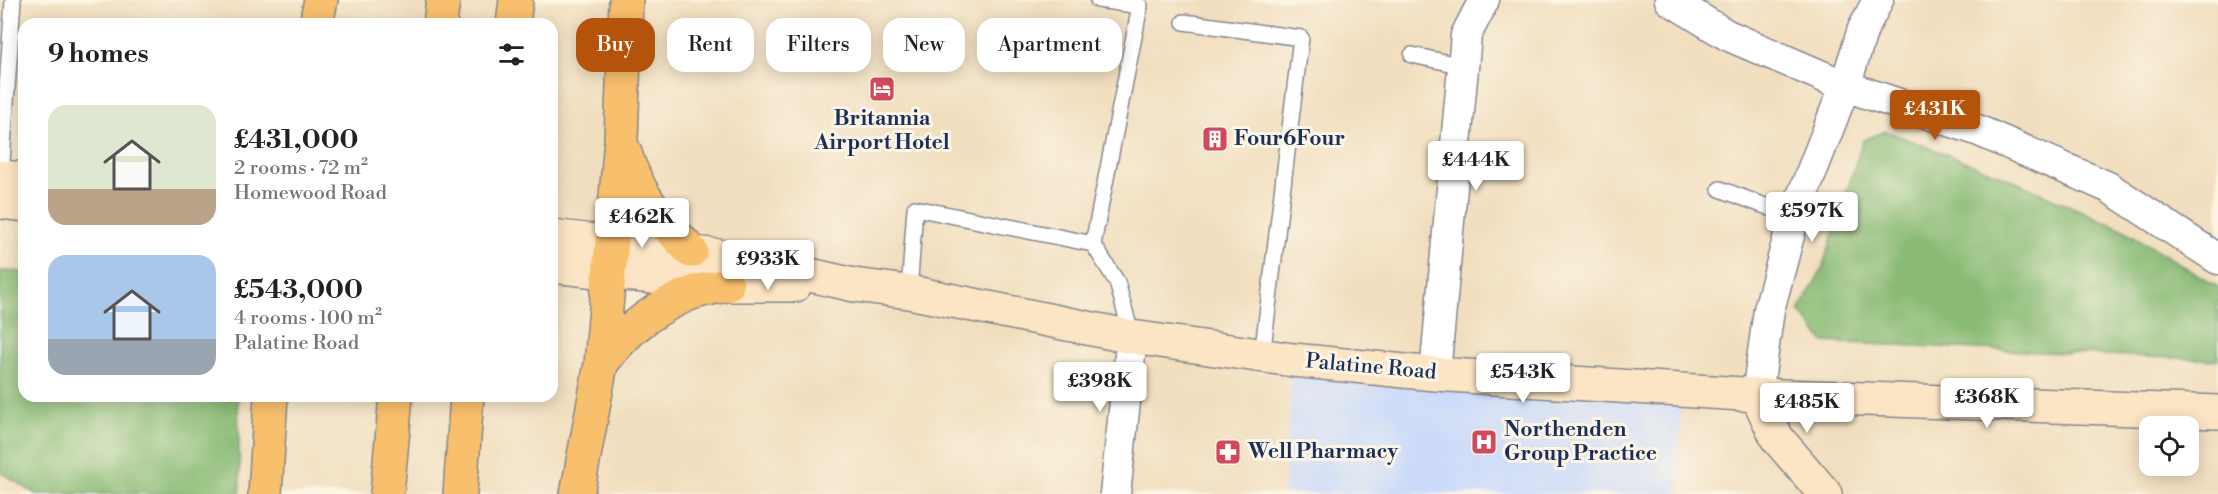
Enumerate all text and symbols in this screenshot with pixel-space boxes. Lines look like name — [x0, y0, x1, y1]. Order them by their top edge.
chip: Buy — [576, 18, 655, 72]
chip: Rent — [667, 18, 754, 72]
chip: Filters — [766, 18, 871, 72]
chip: New — [883, 18, 965, 72]
chip: Apartment — [977, 18, 1122, 72]
text: 9 homes — [48, 38, 149, 70]
icon: filters — [495, 38, 528, 71]
hotel icon: Britannia Airport Hotel — [867, 74, 897, 104]
pin: £431K — [1893, 90, 1977, 141]
text: £431K — [1904, 97, 1966, 122]
place label: Britannia Airport Hotel — [813, 106, 950, 156]
text: £431,000 — [234, 124, 359, 156]
building icon: Four6Four — [1200, 124, 1230, 154]
place label: Four6Four — [1234, 126, 1345, 152]
icon: home — [96, 129, 168, 201]
pin: £444K — [1434, 141, 1518, 192]
text: £444K — [1442, 148, 1510, 173]
text: 2 rooms · 72 m² — [234, 156, 368, 181]
text: Homewood Road — [234, 181, 387, 206]
pin: £597K — [1770, 192, 1854, 243]
pin: £462K — [600, 198, 684, 249]
text: £597K — [1780, 199, 1844, 224]
text: £462K — [609, 205, 675, 230]
pin: £933K — [726, 240, 810, 291]
text: £933K — [736, 247, 800, 272]
text: £543,000 — [234, 274, 363, 306]
icon: home — [96, 279, 168, 351]
text: 4 rooms · 100 m² — [234, 306, 382, 331]
text: Palatine Road — [234, 331, 359, 356]
street label: Palatine Road — [1304, 348, 1438, 386]
pin: £543K — [1481, 353, 1565, 404]
text: £543K — [1490, 360, 1556, 385]
pin: £398K — [1058, 362, 1142, 413]
text: £398K — [1068, 369, 1132, 394]
pin: £368K — [1945, 378, 2029, 429]
pin: £485K — [1765, 383, 1849, 434]
text: £368K — [1955, 385, 2019, 410]
text: £485K — [1774, 390, 1840, 415]
map controls — [2139, 416, 2199, 476]
button: locate — [2139, 416, 2199, 476]
place label: Northenden Group Practice — [1504, 417, 1657, 467]
hospital icon: Northenden Group Practice — [1469, 427, 1499, 457]
pharmacy icon: Well Pharmacy — [1213, 437, 1243, 467]
place label: Well Pharmacy — [1247, 439, 1399, 465]

